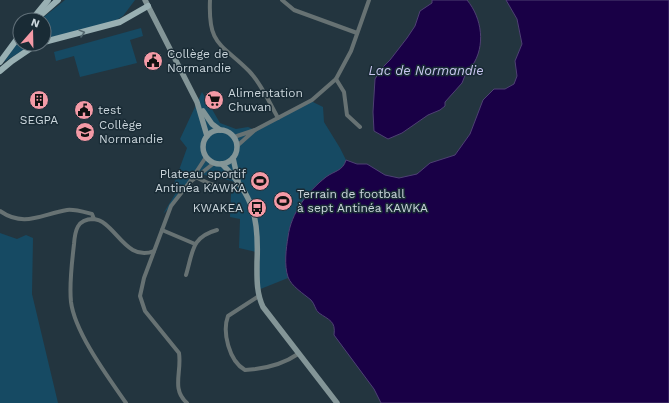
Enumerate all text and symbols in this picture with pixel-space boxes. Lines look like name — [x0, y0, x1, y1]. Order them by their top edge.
north arrow — [12, 12, 52, 52]
text: N — [29, 16, 41, 31]
one-way arrow — [79, 29, 85, 37]
place label: Collège de Normandie — [167, 47, 231, 75]
public building icon: Collège de Normandie — [142, 50, 164, 72]
water label: Lac de Normandie — [368, 63, 484, 78]
place label: Alimentation Chuvan — [228, 86, 303, 114]
building icon: SEGPA — [28, 89, 50, 111]
supermarket icon: Alimentation Chuvan — [203, 89, 225, 111]
public building icon: test — [73, 99, 95, 121]
place label: test — [98, 103, 121, 117]
place label: SEGPA — [20, 113, 58, 127]
place label: Collège Normandie — [99, 118, 163, 146]
school or university icon: Collège Normandie — [74, 121, 96, 143]
place label: Plateau sportif Antinéa KAWKA — [155, 167, 246, 195]
sports icon: Plateau sportif Antinéa KAWKA — [249, 170, 271, 192]
place label: Terrain de football à sept Antinéa KAWKA — [297, 187, 428, 215]
sports icon: Terrain de football à sept Antinéa KAWKA — [272, 190, 294, 212]
bus stop icon: KWAKEA — [246, 197, 268, 219]
place label: KWAKEA — [193, 201, 243, 215]

